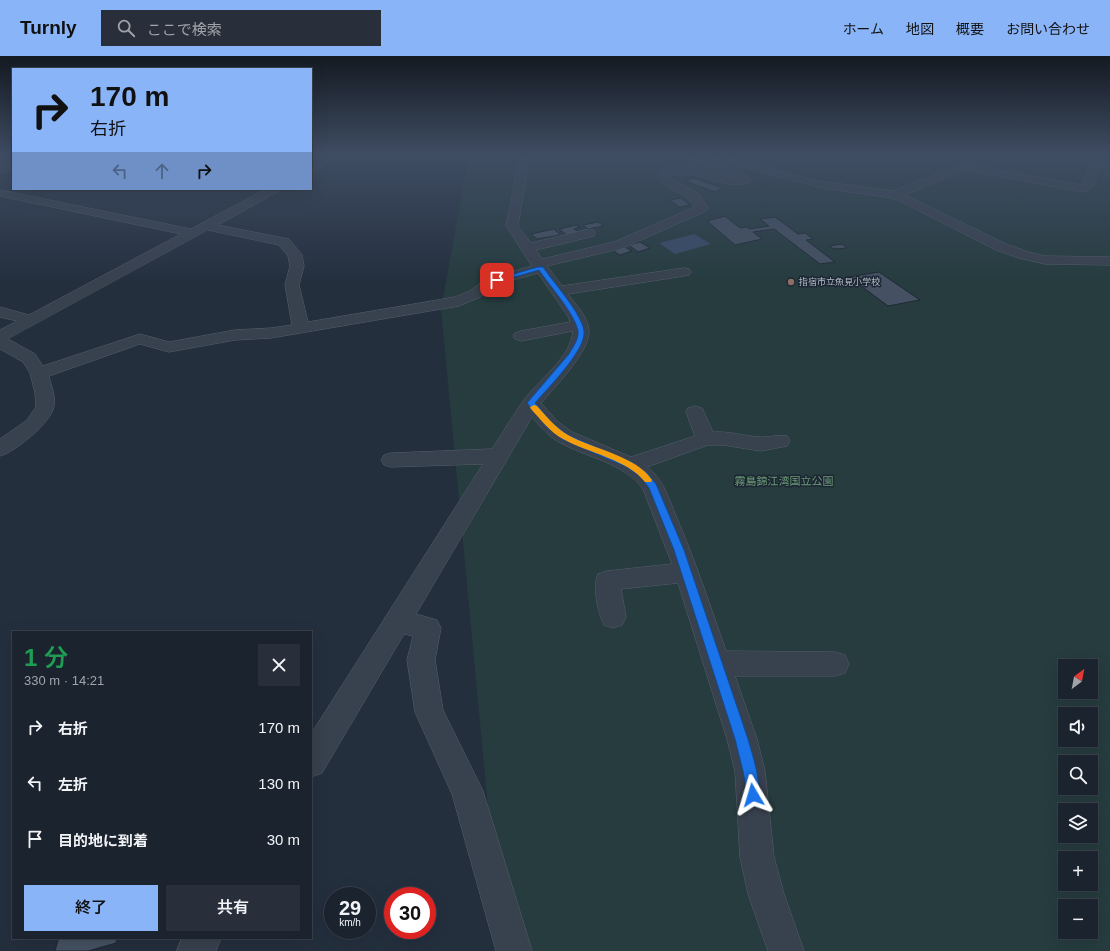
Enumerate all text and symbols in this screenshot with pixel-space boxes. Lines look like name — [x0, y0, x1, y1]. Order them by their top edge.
search box — [101, 10, 381, 46]
text: Turnly — [20, 17, 77, 38]
icon: search — [115, 17, 137, 39]
text: ここで検索 — [147, 21, 222, 38]
text: ホーム — [842, 21, 884, 37]
text: 地図 — [906, 21, 934, 37]
text: 概要 — [956, 21, 984, 37]
text: お問い合わせ — [1006, 21, 1090, 37]
text: 170 m — [90, 81, 169, 112]
icon: right — [24, 84, 76, 136]
text: 右折 — [90, 119, 126, 139]
icon: left — [109, 160, 131, 182]
icon: ahead — [151, 160, 173, 182]
icon: right — [193, 160, 215, 182]
pin — [480, 263, 514, 297]
icon: arrive — [486, 269, 508, 291]
place label: 指宿市立魚見小学校 — [799, 276, 880, 287]
marker: 指宿市立魚見小学校 — [786, 277, 796, 287]
park label: 霧島錦江湾国立公園 — [735, 475, 834, 487]
text: 1 分 — [24, 644, 68, 671]
button: close — [258, 644, 300, 686]
north arrow — [1058, 659, 1098, 699]
map controls — [1058, 659, 1098, 939]
text: 330 m · 14:21 — [24, 673, 104, 688]
button: sound — [1058, 707, 1098, 747]
icon: right — [24, 716, 46, 738]
text: 170 m — [258, 719, 300, 736]
text: 右折 — [58, 720, 88, 737]
button: search — [1058, 755, 1098, 795]
icon: left — [24, 772, 46, 794]
position arrow — [732, 774, 774, 816]
text: 130 m — [258, 775, 300, 792]
text: 左折 — [58, 776, 88, 793]
button: layers — [1058, 803, 1098, 843]
icon: arrive — [24, 828, 46, 850]
text: 30 m — [267, 831, 300, 848]
text: 目的地に到着 — [58, 832, 148, 849]
button: + — [1058, 851, 1098, 891]
button: 終了 — [24, 885, 158, 931]
button: 共有 — [166, 885, 300, 931]
speed limit sign: 30 — [384, 887, 436, 939]
text: 29 — [339, 897, 361, 919]
button: − — [1058, 899, 1098, 939]
text: km/h — [339, 917, 361, 928]

